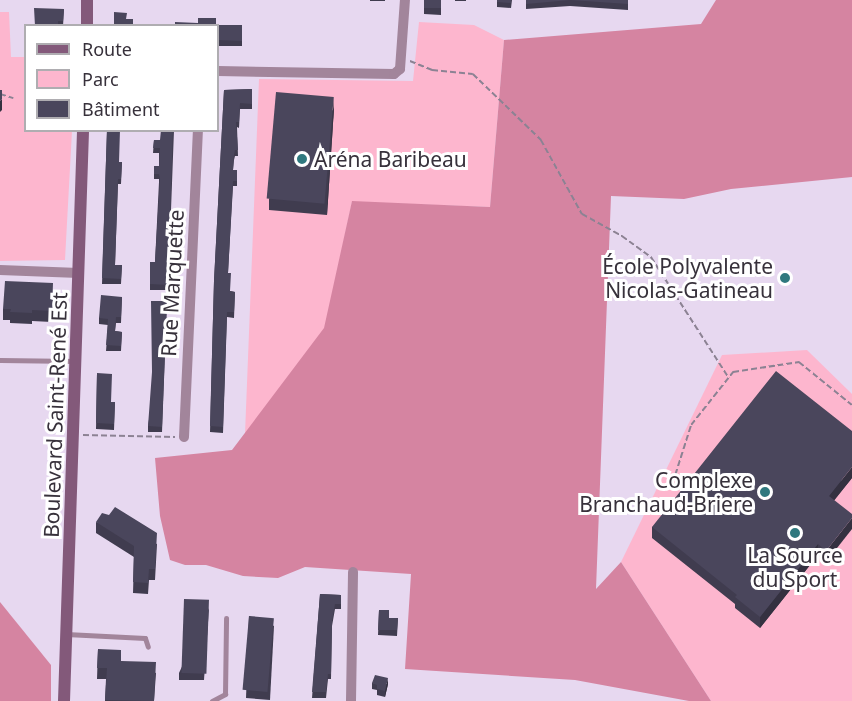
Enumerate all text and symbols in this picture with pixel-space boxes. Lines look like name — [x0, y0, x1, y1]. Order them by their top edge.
legend — [24, 24, 219, 132]
text: Route — [82, 37, 132, 61]
text: Parc — [82, 67, 119, 91]
text: Bâtiment — [82, 97, 160, 121]
place label: Aréna Baribeau — [314, 146, 467, 172]
marker: Aréna Baribeau — [295, 152, 309, 166]
street label: Rue Marquette — [156, 209, 188, 357]
place label: École Polyvalente Nicolas-Gatineau — [602, 253, 773, 303]
marker: École Polyvalente Nicolas-Gatineau — [778, 271, 792, 285]
street label: Boulevard Saint-René Est — [38, 292, 72, 538]
place label: Complexe Branchaud-Briere — [579, 467, 753, 517]
marker: Complexe Branchaud-Briere — [758, 485, 772, 499]
marker: La Source du Sport — [788, 526, 802, 540]
place label: La Source du Sport — [747, 542, 843, 592]

